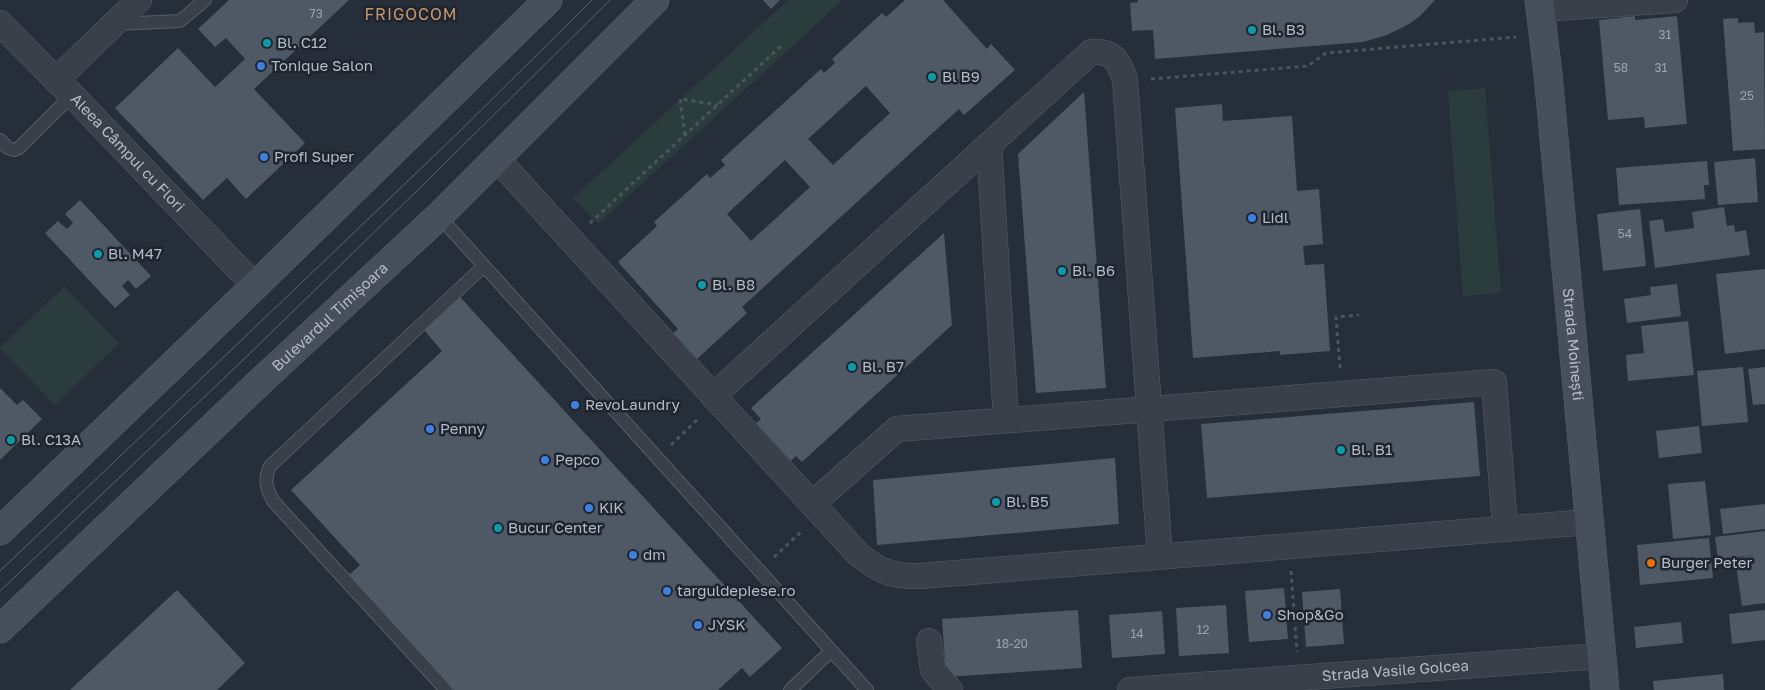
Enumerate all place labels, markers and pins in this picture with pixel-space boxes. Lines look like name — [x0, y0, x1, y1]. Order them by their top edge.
place label: Bl. B3 — [1262, 20, 1305, 38]
marker: Bl. B3 — [1246, 24, 1258, 36]
place label: Bl. C12 — [277, 33, 327, 51]
marker: Bl. C12 — [261, 37, 273, 49]
place label: Tonique Salon — [271, 56, 373, 74]
marker: Tonique Salon — [255, 60, 267, 72]
place label: Bl B9 — [942, 67, 980, 85]
marker: Bl B9 — [926, 71, 938, 83]
place label: Profi Super — [274, 147, 354, 165]
marker: Profi Super — [258, 151, 270, 163]
place label: Lidl — [1262, 208, 1289, 226]
marker: Lidl — [1246, 212, 1258, 224]
place label: Bl. M47 — [108, 244, 162, 262]
marker: Bl. M47 — [92, 248, 104, 260]
place label: Bl. B6 — [1072, 261, 1115, 279]
marker: Bl. B6 — [1056, 265, 1068, 277]
place label: Bl. B8 — [712, 275, 755, 293]
marker: Bl. B8 — [696, 279, 708, 291]
place label: Bl. B7 — [862, 357, 904, 375]
marker: Bl. B7 — [846, 361, 858, 373]
place label: RevoLaundry — [585, 395, 681, 413]
marker: RevoLaundry — [569, 399, 581, 411]
place label: Penny — [440, 419, 486, 437]
marker: Penny — [424, 423, 436, 435]
place label: Bl. C13A — [21, 430, 81, 448]
marker: Bl. C13A — [5, 434, 17, 446]
place label: Bl. B1 — [1351, 440, 1392, 458]
marker: Bl. B1 — [1335, 444, 1347, 456]
place label: Pepco — [555, 450, 600, 468]
marker: Pepco — [539, 454, 551, 466]
place label: Bl. B5 — [1006, 492, 1049, 510]
marker: Bl. B5 — [990, 496, 1002, 508]
place label: KiK — [599, 498, 624, 516]
marker: KiK — [583, 502, 595, 514]
place label: Bucur Center — [508, 518, 603, 536]
marker: Bucur Center — [492, 522, 504, 534]
place label: dm — [643, 545, 666, 563]
marker: dm — [627, 549, 639, 561]
place label: Burger Peter — [1661, 553, 1752, 571]
marker: Burger Peter — [1645, 557, 1657, 569]
place label: targuldepiese.ro — [677, 581, 796, 599]
marker: targuldepiese.ro — [661, 585, 673, 597]
place label: Shop&Go — [1277, 605, 1344, 623]
marker: Shop&Go — [1261, 609, 1273, 621]
place label: JYSK — [708, 615, 746, 633]
marker: JYSK — [692, 619, 704, 631]

